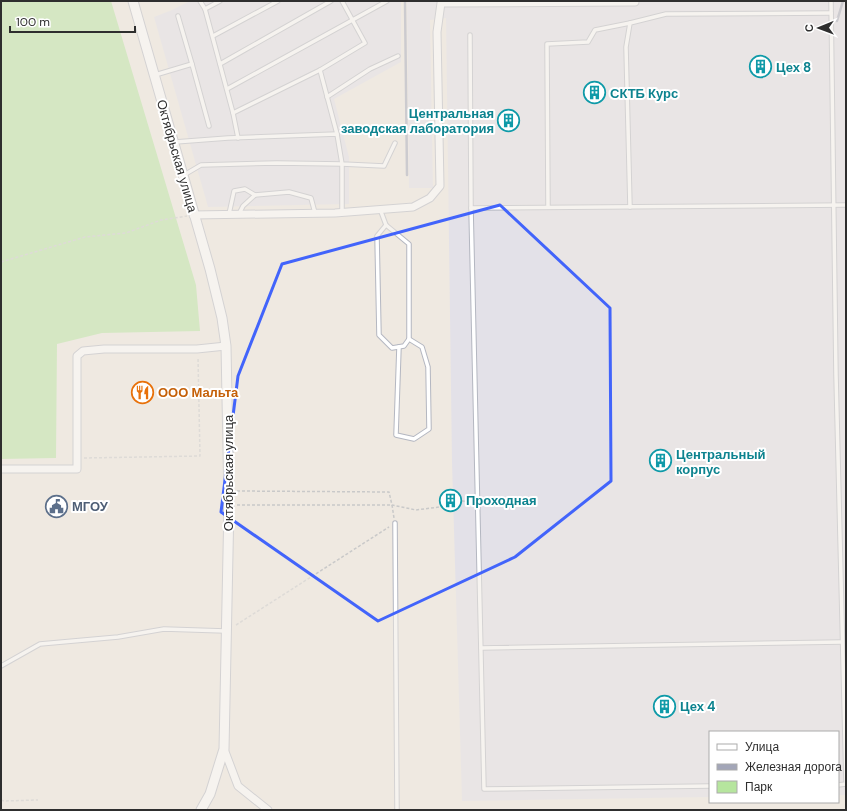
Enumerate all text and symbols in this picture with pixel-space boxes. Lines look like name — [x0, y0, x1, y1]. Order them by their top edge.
scale bar — [10, 8, 135, 34]
north arrow — [799, 8, 839, 48]
text: 100 m — [16, 14, 50, 30]
text: С — [802, 24, 816, 32]
building icon: Цех 8 — [747, 54, 773, 80]
place label: Цех 8 — [776, 59, 811, 76]
building icon: СКТБ Курс — [581, 80, 607, 106]
place label: СКТБ Курс — [610, 85, 678, 102]
street label: Октябрьская улица — [153, 98, 201, 215]
place label: Центральная заводская лаборатория — [341, 105, 494, 137]
building icon: Центральная заводская лаборатория — [496, 107, 522, 133]
restaurant icon: ООО Мальта — [129, 379, 155, 405]
place label: ООО Мальта — [158, 384, 239, 401]
street label: Октябрьская улица — [220, 414, 237, 531]
place label: Центральный корпус — [676, 446, 765, 478]
building icon: Центральный корпус — [647, 448, 673, 474]
building icon: Проходная — [438, 487, 464, 513]
place label: Проходная — [466, 492, 537, 509]
public building icon: МГОУ — [43, 493, 69, 519]
place label: МГОУ — [72, 498, 109, 515]
building icon: Цех 4 — [652, 693, 678, 719]
place label: Цех 4 — [680, 698, 715, 715]
legend — [709, 731, 839, 803]
text: Улица — [745, 739, 779, 755]
text: Железная дорога — [745, 759, 842, 775]
text: Парк — [745, 779, 773, 795]

